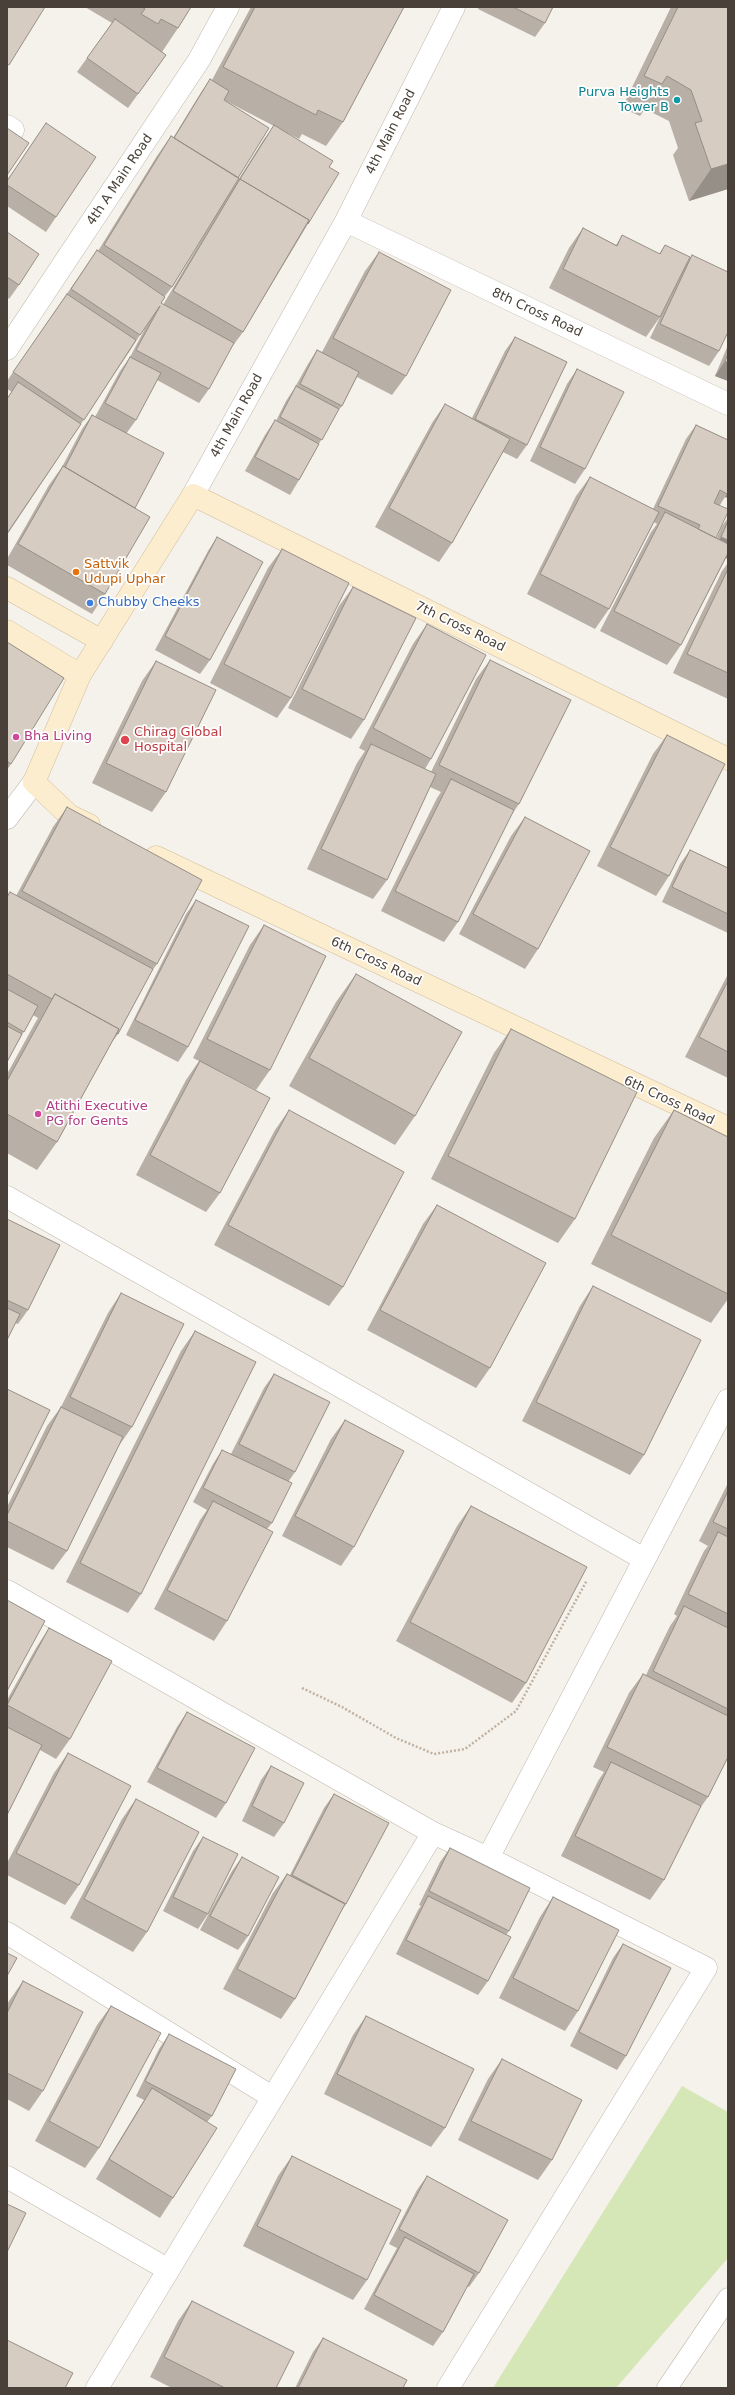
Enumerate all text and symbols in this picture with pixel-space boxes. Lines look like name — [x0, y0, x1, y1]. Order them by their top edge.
place label: Purva Heights Tower B — [578, 85, 669, 116]
street label: 4th Main Road — [363, 87, 419, 177]
marker: Purva Heights Tower B — [672, 95, 682, 105]
street label: 4th A Main Road — [84, 131, 156, 229]
street label: 8th Cross Road — [489, 285, 585, 341]
street label: 4th Main Road — [208, 371, 266, 461]
place label: Sattvik Udupi Uphar — [84, 557, 165, 588]
marker: Sattvik Udupi Uphar — [71, 567, 81, 577]
place label: Chubby Cheeks — [98, 595, 199, 611]
marker: Chubby Cheeks — [85, 598, 95, 608]
street label: 7th Cross Road — [412, 598, 508, 656]
place label: Chirag Global Hospital — [134, 725, 222, 756]
place label: Bha Living — [24, 729, 92, 745]
marker: Bha Living — [11, 732, 21, 742]
marker: Chirag Global Hospital — [119, 734, 131, 746]
street label: 6th Cross Road — [328, 934, 424, 990]
street label: 6th Cross Road — [621, 1073, 717, 1129]
place label: Atithi Executive PG for Gents — [46, 1099, 148, 1130]
marker: Atithi Executive PG for Gents — [33, 1109, 43, 1119]

